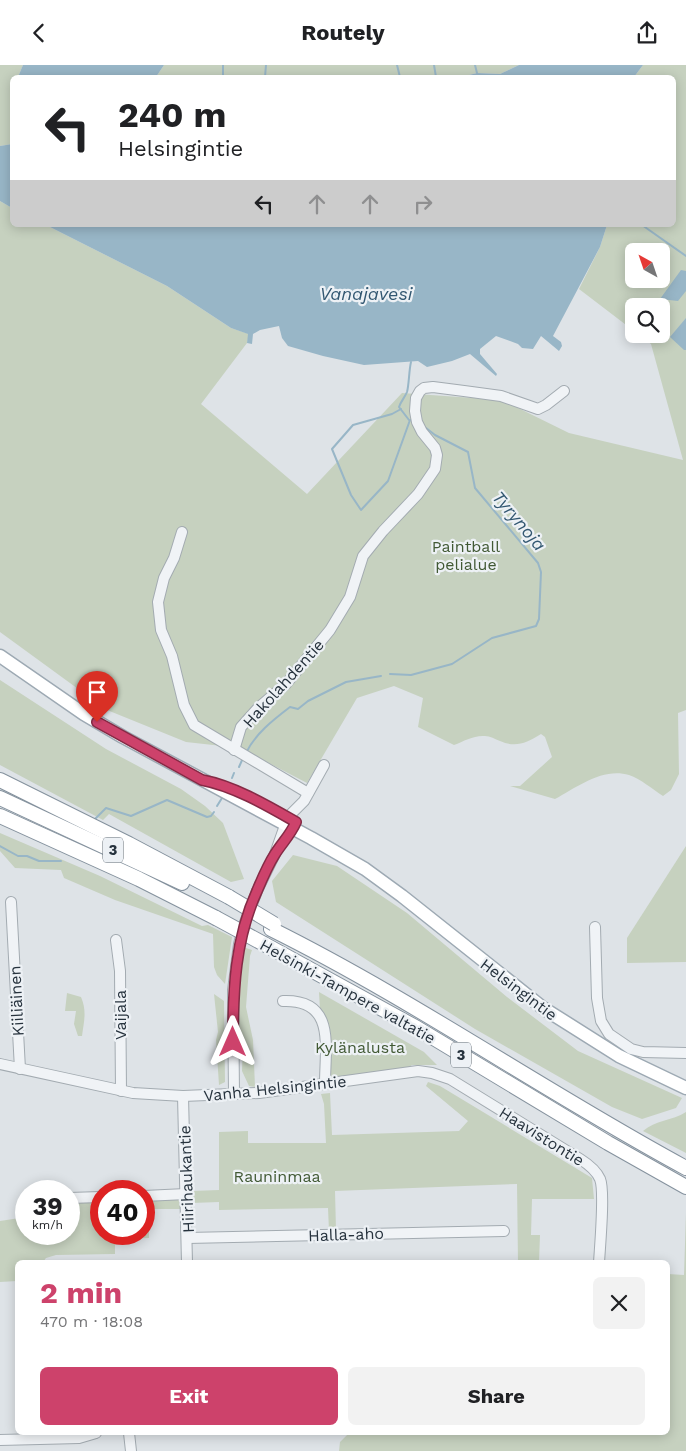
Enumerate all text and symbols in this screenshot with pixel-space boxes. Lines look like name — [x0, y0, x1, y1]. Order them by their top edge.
icon: back — [25, 19, 53, 47]
icon: share — [633, 19, 661, 47]
text: Routely — [301, 20, 385, 45]
text: 240 m — [118, 94, 227, 136]
icon: left — [35, 95, 100, 160]
text: Helsingintie — [118, 136, 243, 161]
icon: left — [250, 190, 278, 218]
icon: ahead — [303, 190, 331, 218]
icon: ahead — [356, 190, 384, 218]
icon: right — [409, 190, 437, 218]
north arrow — [625, 243, 670, 287]
map controls — [625, 243, 670, 343]
water label: Vanajavesi — [320, 283, 414, 304]
button: search — [625, 298, 670, 343]
water label: Tyrynoja — [488, 486, 550, 555]
park label: Paintball pelialue — [432, 537, 500, 574]
street label: Hakolahdentie — [239, 635, 328, 731]
pin — [76, 671, 118, 722]
icon: arrive — [83, 678, 111, 706]
road number: 3 — [103, 837, 123, 863]
street label: Helsinki-Tampere valtatie — [257, 935, 439, 1048]
street label: Helsingintie — [477, 954, 561, 1024]
street label: Kiiliäinen — [5, 965, 28, 1037]
street label: Vaijala — [111, 990, 130, 1040]
position arrow — [206, 1015, 258, 1067]
park label: Kylänalusta — [315, 1038, 405, 1057]
road number: 3 — [451, 1043, 471, 1067]
street label: Vanha Helsingintie — [203, 1072, 347, 1105]
street label: Haavistontie — [496, 1103, 588, 1170]
street label: Hiirihaukantie — [175, 1125, 198, 1233]
park label: Rauninmaa — [234, 1167, 321, 1186]
speed limit sign: 40 — [90, 1180, 155, 1245]
text: 39 — [32, 1192, 63, 1221]
text: km/h — [32, 1218, 63, 1232]
street label: Halla-aho — [308, 1224, 384, 1245]
text: 2 min — [40, 1275, 122, 1310]
button: close — [593, 1277, 645, 1329]
text: 470 m · 18:08 — [40, 1312, 143, 1331]
button: Exit — [40, 1367, 338, 1425]
button: Share — [348, 1367, 645, 1425]

